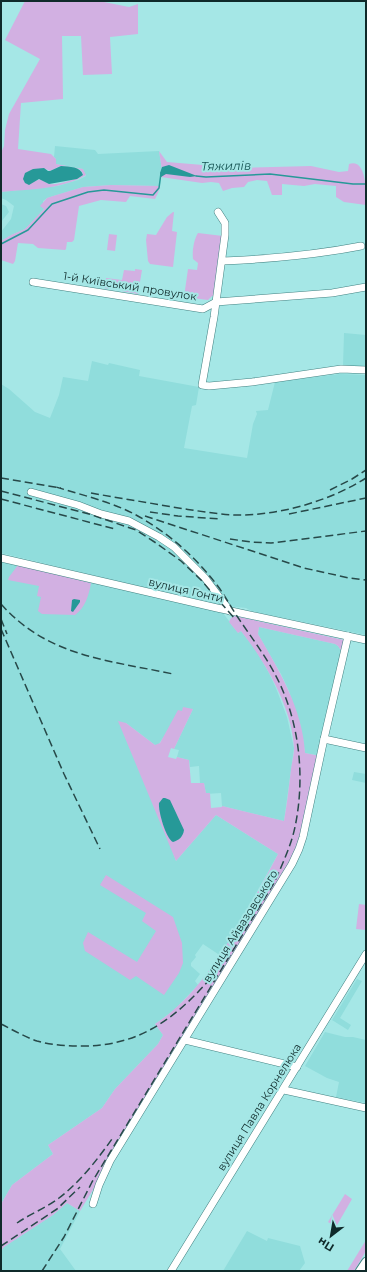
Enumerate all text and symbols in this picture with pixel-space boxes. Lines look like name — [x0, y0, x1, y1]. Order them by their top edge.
water label: Тяжилів — [201, 158, 251, 173]
street label: 1-й Київський провулок — [62, 269, 198, 304]
street label: вулиця Гонти — [147, 575, 225, 605]
street label: вулиця Айвазовського — [200, 867, 280, 985]
street label: вулиця Павла Корнелюка — [214, 1041, 304, 1173]
north arrow — [311, 1216, 351, 1256]
text: Пн — [315, 1234, 337, 1255]

